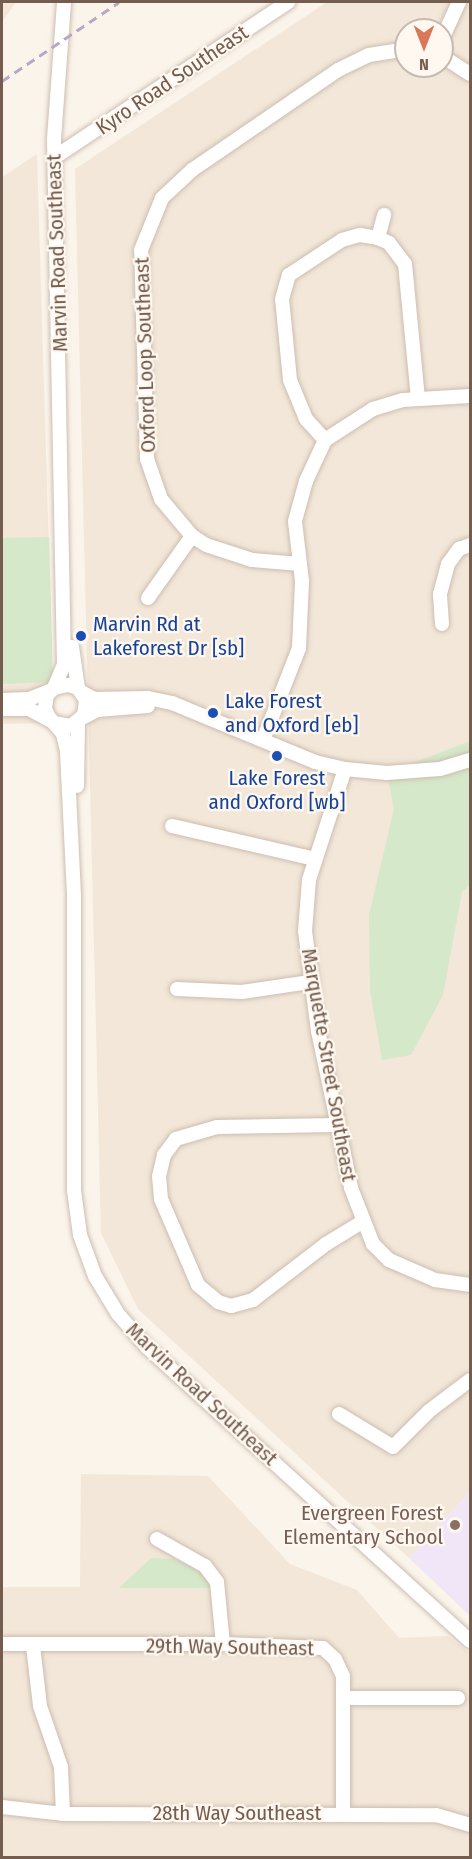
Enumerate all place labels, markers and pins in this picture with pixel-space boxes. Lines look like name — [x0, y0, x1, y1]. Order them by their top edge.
place label: Marvin Rd at Lakeforest Dr [sb] — [93, 611, 244, 661]
marker: Marvin Rd at Lakeforest Dr [sb] — [74, 629, 88, 643]
place label: Lake Forest and Oxford [eb] — [225, 688, 359, 738]
marker: Lake Forest and Oxford [eb] — [206, 706, 220, 720]
marker: Lake Forest and Oxford [wb] — [270, 749, 284, 763]
place label: Lake Forest and Oxford [wb] — [209, 765, 345, 815]
place label: Evergreen Forest Elementary School — [283, 1500, 443, 1550]
marker: Evergreen Forest Elementary School — [448, 1518, 462, 1532]

